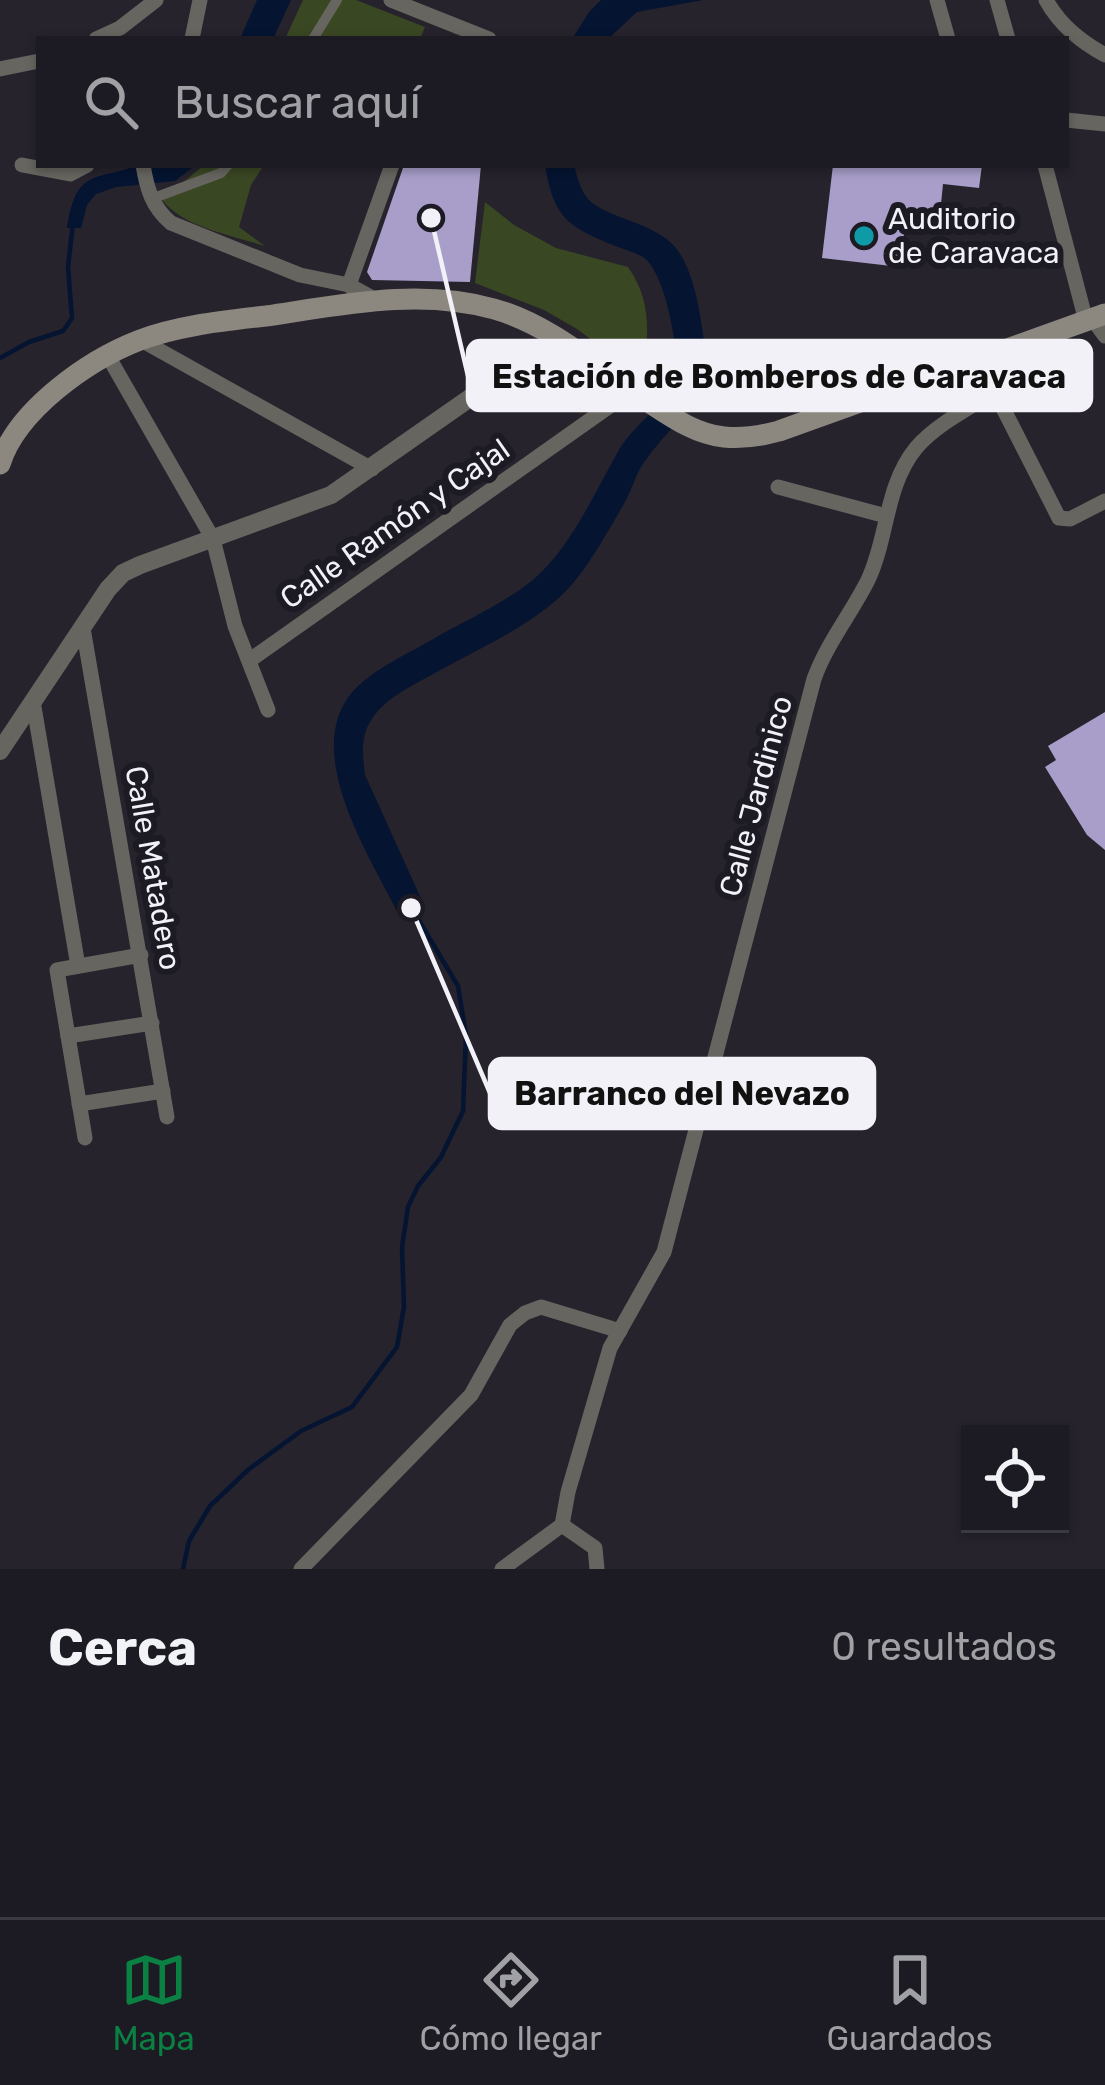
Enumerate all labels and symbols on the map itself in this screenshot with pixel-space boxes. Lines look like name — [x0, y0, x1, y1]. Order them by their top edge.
place label: Auditorio de Caravaca — [888, 201, 1060, 271]
marker: Auditorio de Caravaca — [851, 223, 877, 249]
callout: Estación de Bomberos de Caravaca — [468, 341, 1091, 410]
text: Estación de Bomberos de Caravaca — [492, 357, 1066, 396]
street label: Calle Ramón y Cajal — [273, 431, 517, 617]
street label: Calle Jardinico — [712, 692, 800, 900]
street label: Calle Matadero — [117, 763, 189, 973]
callout: Barranco del Nevazo — [490, 1059, 874, 1128]
text: Barranco del Nevazo — [514, 1074, 850, 1113]

